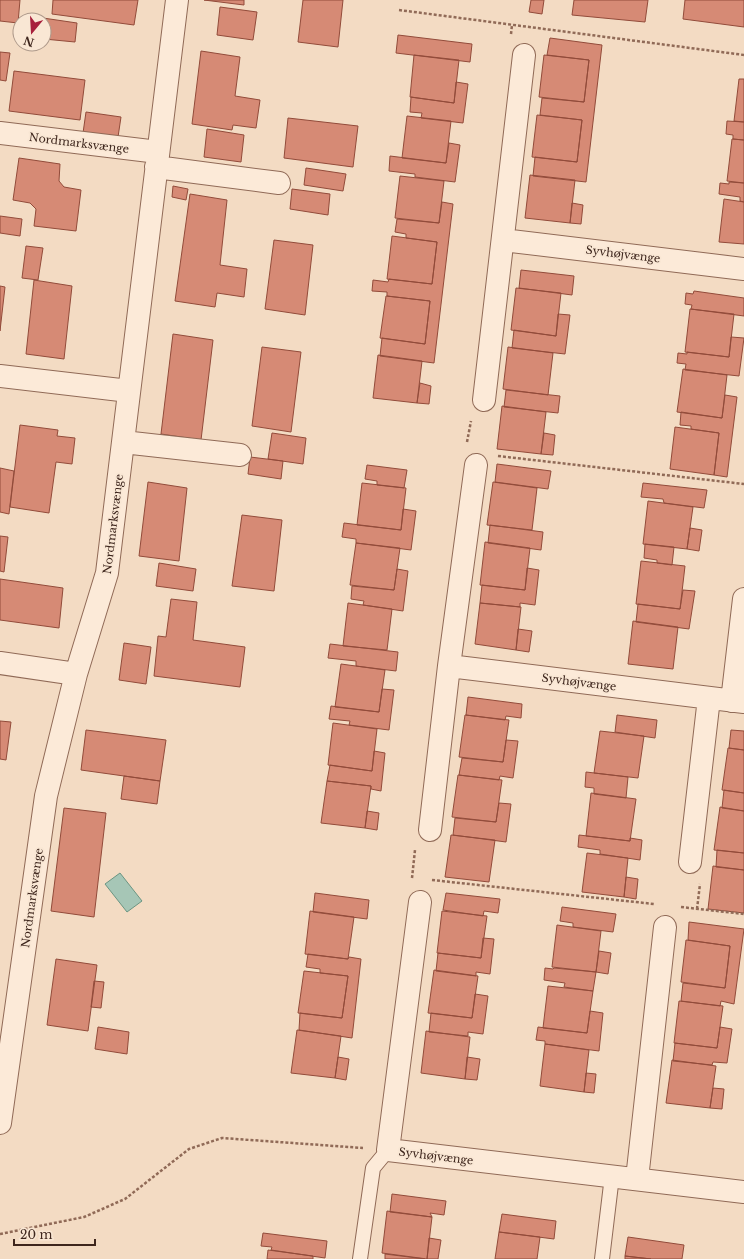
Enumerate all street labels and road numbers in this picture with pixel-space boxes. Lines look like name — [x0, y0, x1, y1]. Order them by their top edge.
street label: Nordmarksvænge — [28, 130, 130, 156]
street label: Syvhøjvænge — [585, 242, 661, 266]
street label: Nordmarksvænge — [100, 473, 126, 575]
street label: Syvhøjvænge — [541, 670, 617, 694]
street label: Nordmarksvænge — [18, 847, 46, 949]
street label: Syvhøjvænge — [398, 1144, 474, 1168]

